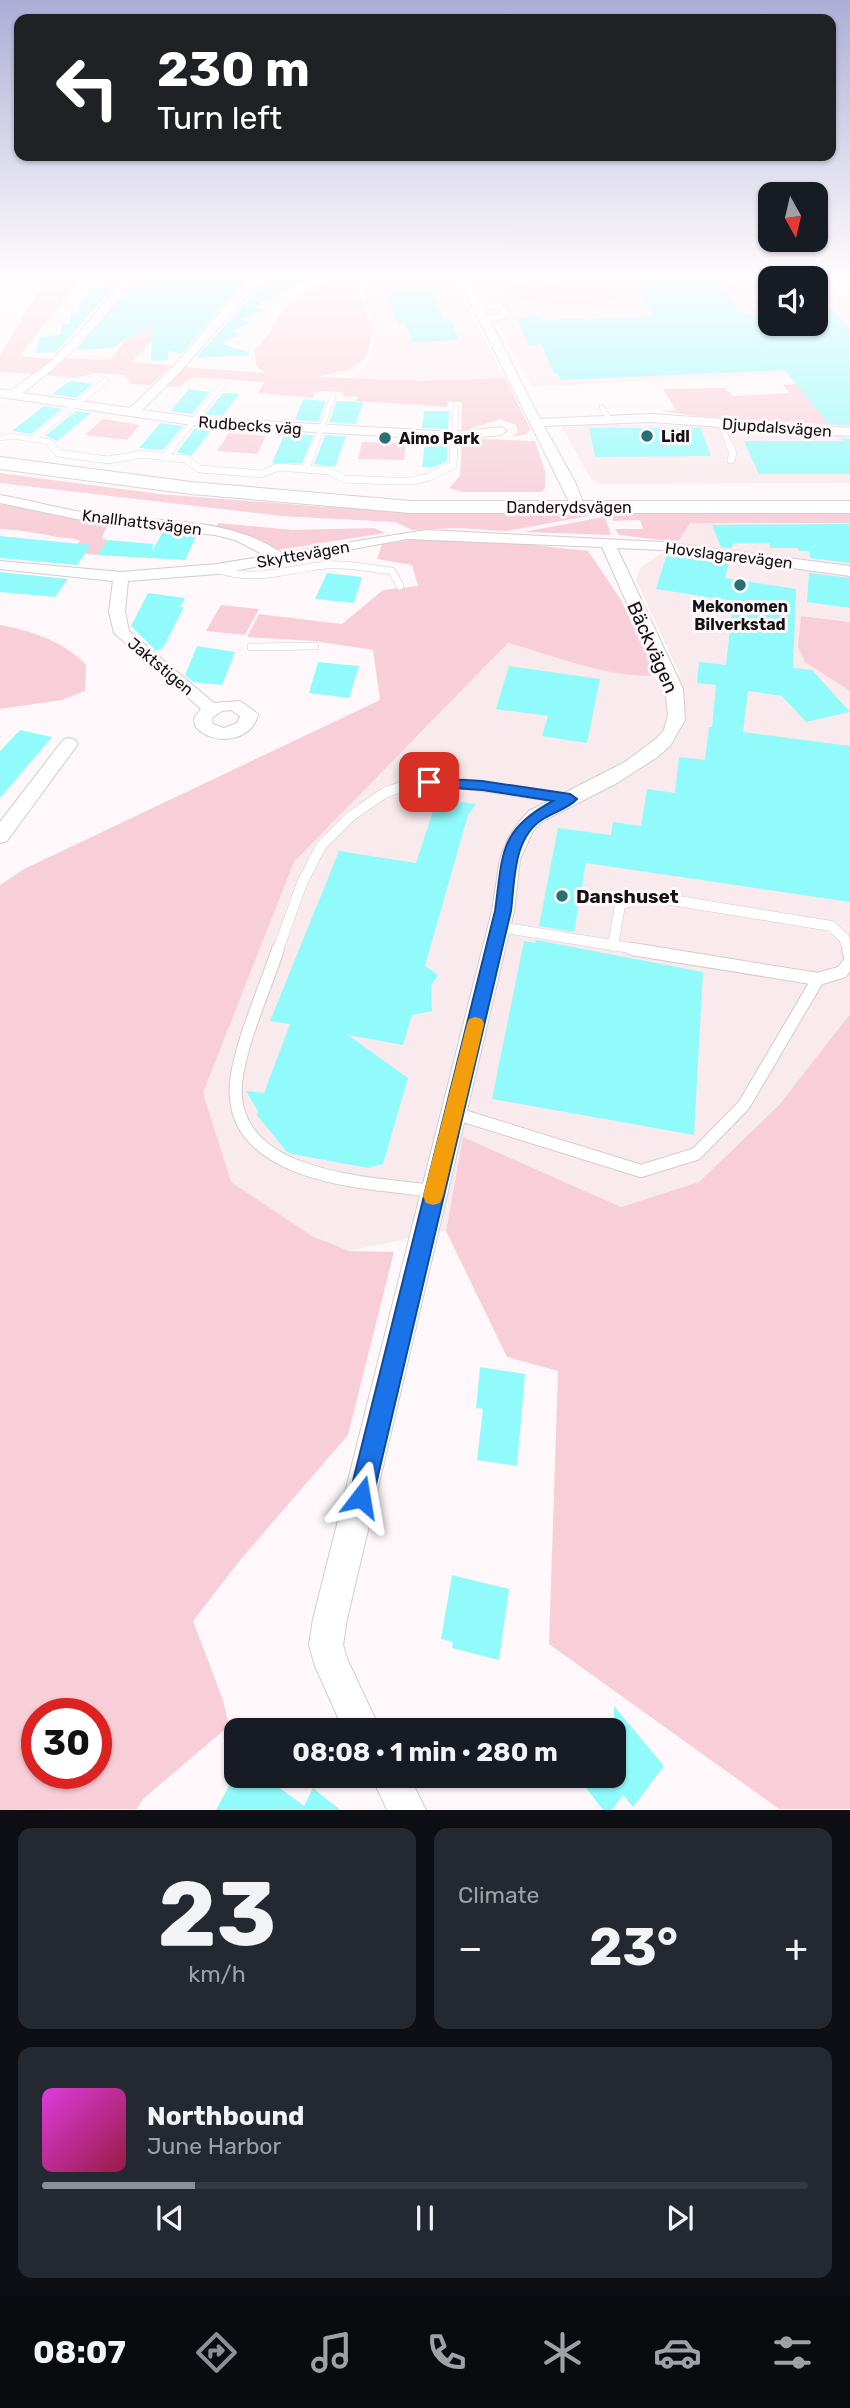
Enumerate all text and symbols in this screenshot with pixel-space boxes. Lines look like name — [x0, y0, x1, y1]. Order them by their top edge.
text: 230 m — [157, 40, 310, 98]
icon: left — [42, 42, 133, 133]
text: Turn left — [157, 99, 282, 137]
north arrow — [758, 182, 828, 252]
map controls — [758, 182, 828, 336]
button: sound — [758, 266, 828, 336]
street label: Rudbecks väg — [198, 412, 302, 439]
street label: Djupdalsvägen — [721, 414, 832, 441]
place label: Lidl — [661, 427, 690, 446]
marker: Lidl — [639, 428, 655, 444]
place label: Aimo Park — [399, 429, 480, 448]
marker: Aimo Park — [377, 430, 393, 446]
street label: Danderydsvägen — [506, 498, 632, 517]
street label: Knallhattsvägen — [81, 506, 203, 539]
street label: Skyttevägen — [255, 537, 351, 572]
street label: Hovslagarevägen — [664, 538, 794, 573]
marker: Mekonomen Bilverkstad — [732, 577, 748, 593]
place label: Mekonomen Bilverkstad — [692, 597, 788, 634]
street label: Bäckvägen — [622, 598, 683, 696]
street label: Jaktstigen — [124, 633, 197, 699]
pin — [399, 752, 459, 812]
icon: arrive — [410, 763, 448, 801]
place label: Danshuset — [576, 885, 679, 908]
marker: Danshuset — [554, 888, 570, 904]
position arrow — [324, 1460, 398, 1534]
speed limit sign: 30 — [21, 1698, 112, 1789]
text: 08:08 · 1 min · 280 m — [292, 1737, 558, 1768]
text: 23 — [157, 1860, 277, 1968]
text: Climate — [458, 1881, 539, 1909]
text: 23° — [589, 1916, 678, 1978]
text: − — [458, 1925, 483, 1971]
text: + — [784, 1925, 808, 1971]
text: km/h — [188, 1960, 246, 1988]
text: Northbound — [147, 2101, 305, 2132]
text: June Harbor — [147, 2132, 281, 2160]
icon: previous — [151, 2199, 189, 2237]
icon: pause — [406, 2199, 444, 2237]
icon: next — [661, 2199, 699, 2237]
icon: directions — [192, 2328, 241, 2377]
icon: music — [307, 2328, 356, 2377]
icon: phone — [422, 2328, 471, 2377]
icon: climate — [538, 2328, 587, 2377]
icon: car — [653, 2328, 702, 2377]
icon: filters — [768, 2328, 817, 2377]
text: 08:07 — [33, 2333, 126, 2371]

